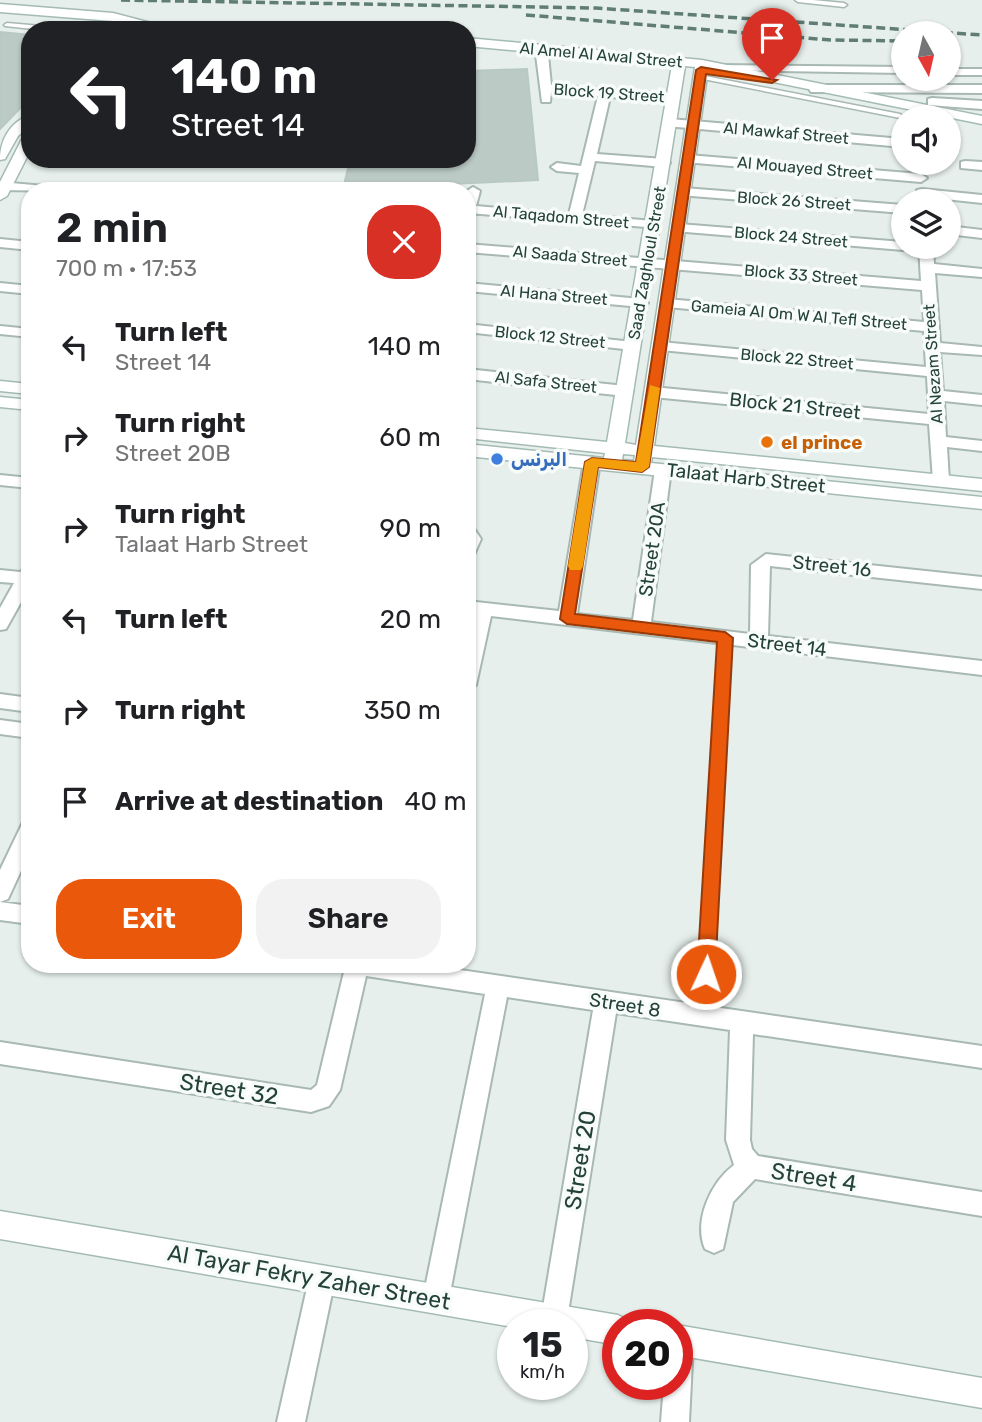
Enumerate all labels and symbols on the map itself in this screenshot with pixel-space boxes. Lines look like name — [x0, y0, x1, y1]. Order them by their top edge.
pin — [742, 8, 802, 80]
north arrow — [891, 21, 961, 91]
street label: Al Amel Al Awal Street — [519, 38, 683, 72]
street label: Block 19 Street — [553, 80, 665, 106]
street label: Al Mawkaf Street — [723, 118, 849, 148]
street label: Al Mouayed Street — [736, 153, 874, 183]
street label: Saad Zaghloul Street — [624, 185, 670, 341]
street label: Block 26 Street — [737, 188, 851, 214]
street label: Al Taqadom Street — [492, 202, 630, 232]
street label: Block 24 Street — [733, 223, 849, 251]
street label: Al Saada Street — [512, 242, 628, 270]
street label: Block 33 Street — [743, 261, 859, 289]
street label: Al Hana Street — [500, 281, 608, 309]
street label: Gameia Al Om W Al Tefl Street — [690, 296, 908, 334]
street label: Al Nezam Street — [919, 303, 947, 425]
street label: Block 12 Street — [494, 322, 606, 352]
street label: Block 22 Street — [740, 345, 854, 373]
street label: Al Safa Street — [494, 367, 598, 397]
street label: Block 21 Street — [728, 388, 862, 424]
place label: el prince — [781, 431, 863, 454]
marker: el prince — [759, 434, 775, 450]
place label: البرنس — [511, 448, 567, 471]
marker: البرنس — [489, 451, 505, 467]
street label: Talaat Harb Street — [665, 458, 827, 498]
street label: Street 20A — [634, 500, 670, 598]
street label: Street 16 — [791, 550, 873, 582]
street label: Street 14 — [746, 629, 828, 661]
position arrow — [669, 937, 743, 1011]
street label: Street 8 — [588, 988, 662, 1022]
street label: Street 32 — [178, 1067, 280, 1111]
street label: Street 20 — [558, 1108, 602, 1212]
street label: Street 4 — [769, 1156, 859, 1198]
street label: Al Tayar Fekry Zaher Street — [165, 1238, 453, 1316]
speed limit sign: 20 — [602, 1309, 693, 1400]

